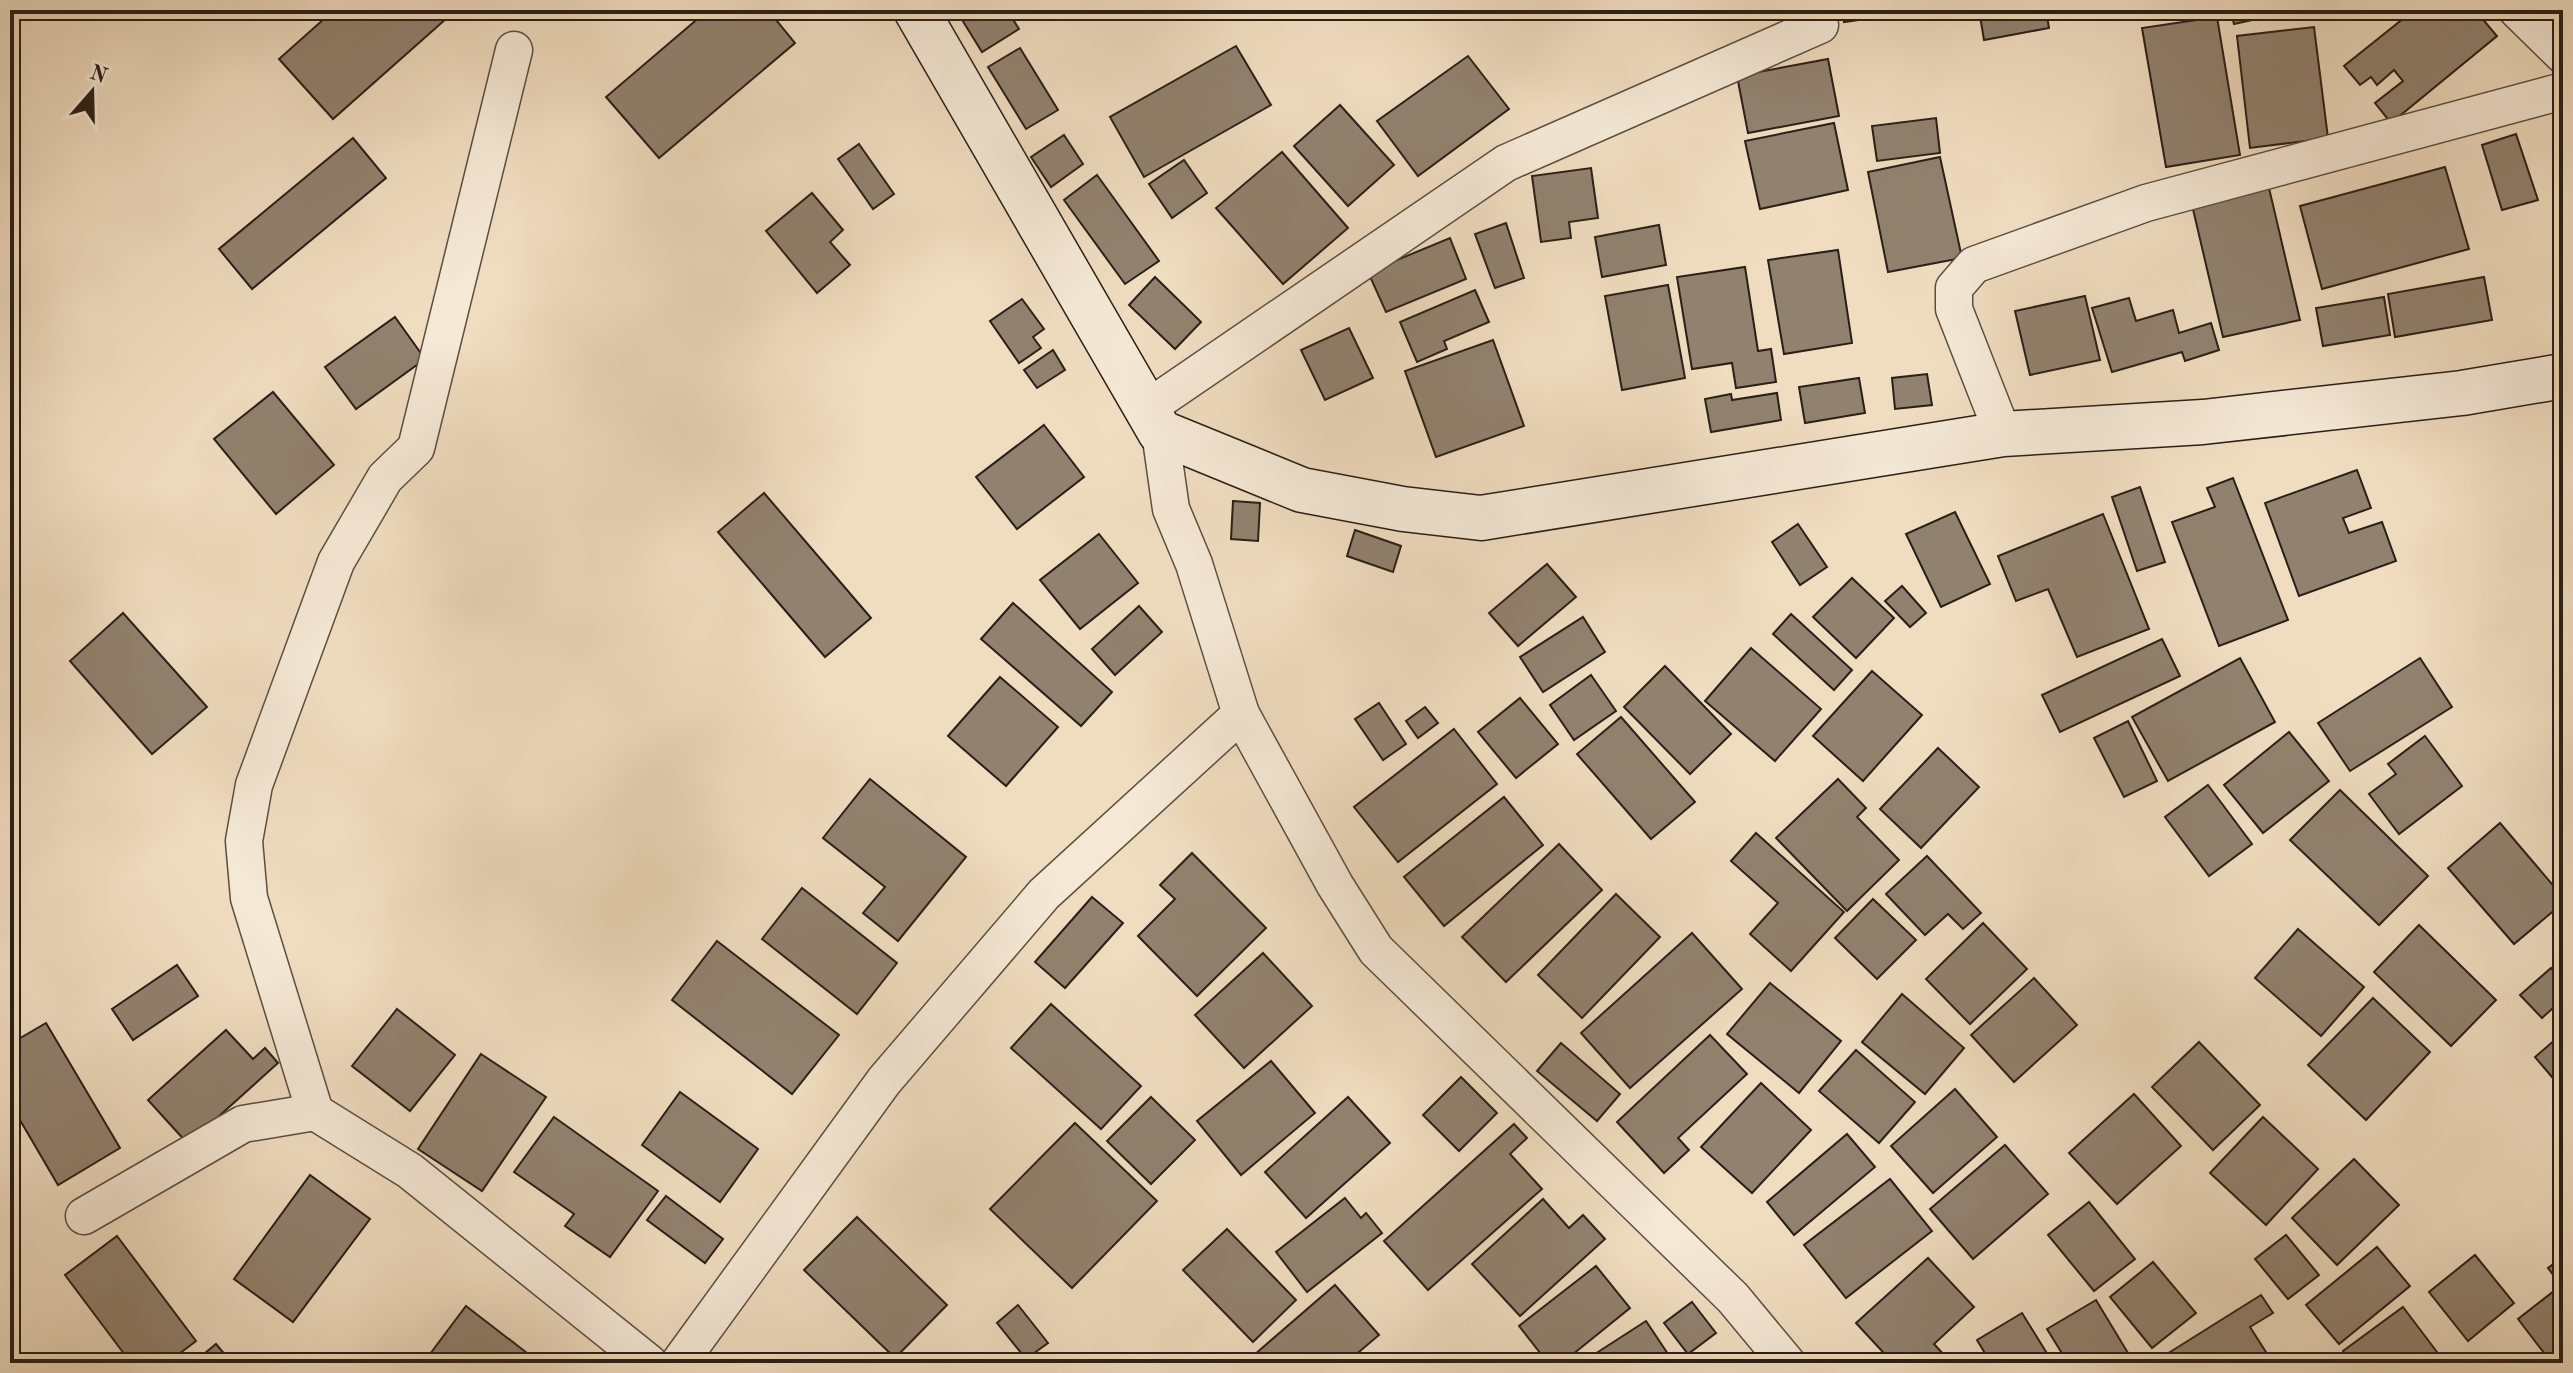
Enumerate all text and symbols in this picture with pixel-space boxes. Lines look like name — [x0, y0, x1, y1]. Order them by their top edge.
north arrow — [52, 52, 132, 132]
text: N — [86, 62, 110, 88]

